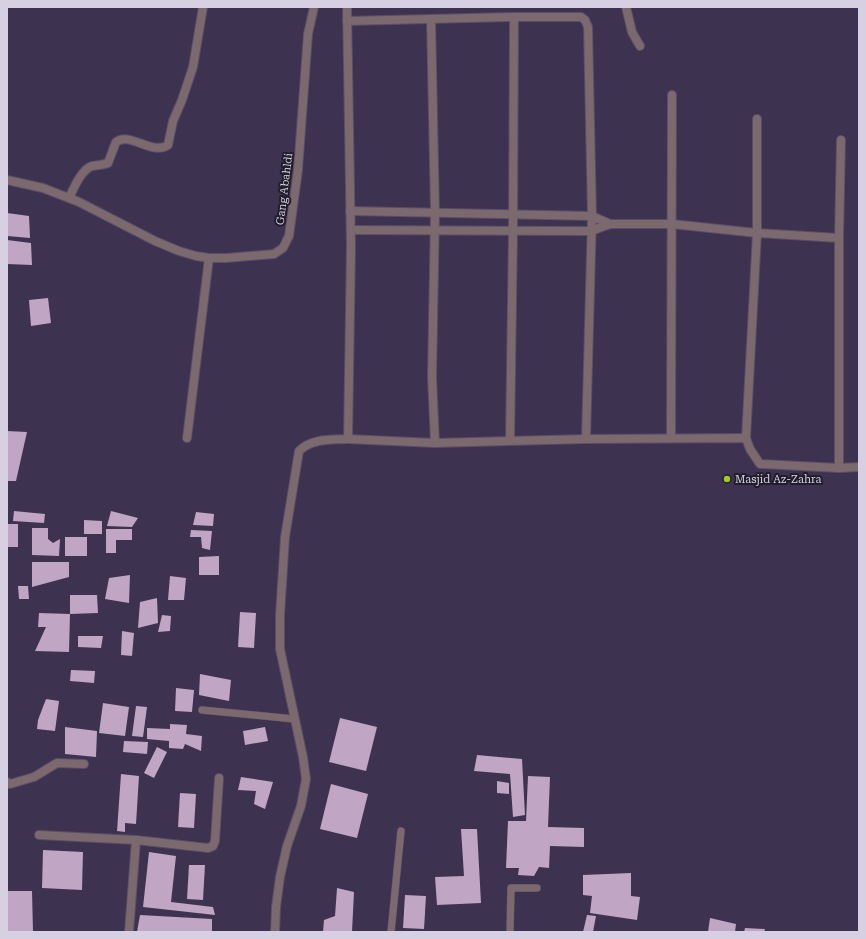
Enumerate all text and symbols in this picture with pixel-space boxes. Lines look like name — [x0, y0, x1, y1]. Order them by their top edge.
street label: Gang Abahldi — [274, 152, 295, 226]
place label: Masjid Az-Zahra — [735, 473, 821, 486]
marker: Masjid Az-Zahra — [722, 474, 732, 484]

